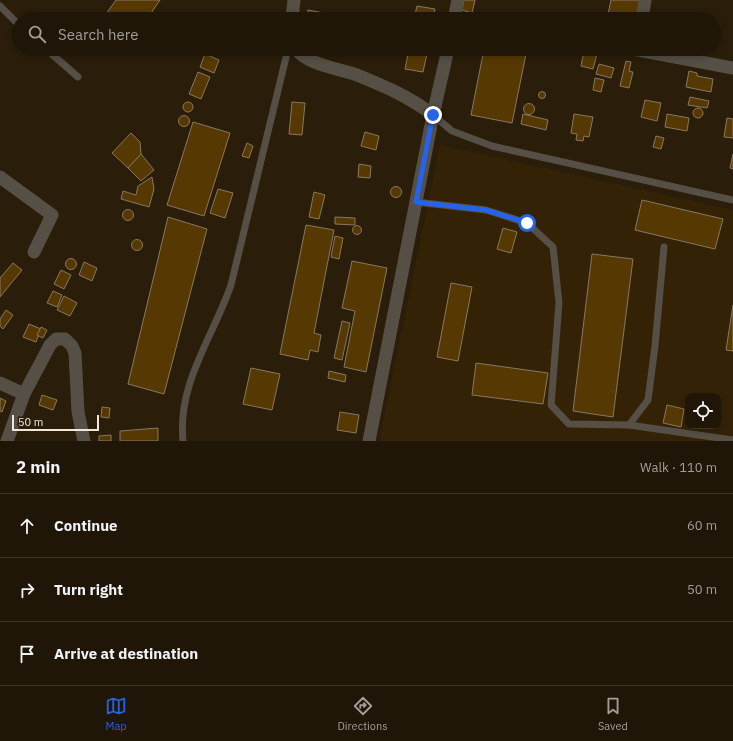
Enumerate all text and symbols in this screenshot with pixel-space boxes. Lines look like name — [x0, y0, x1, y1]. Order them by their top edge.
search box — [12, 12, 721, 56]
icon: search — [26, 23, 48, 45]
text: Search here — [58, 25, 138, 44]
route end — [424, 106, 442, 124]
route start — [518, 214, 536, 232]
map controls — [685, 393, 721, 429]
button: locate — [685, 393, 721, 429]
scale bar — [12, 413, 99, 432]
text: 50 m — [18, 415, 43, 429]
text: 2 min — [16, 456, 60, 478]
text: Walk · 110 m — [640, 459, 717, 476]
icon: ahead — [16, 515, 38, 537]
text: Continue — [54, 516, 118, 535]
text: 60 m — [687, 517, 717, 534]
icon: right — [16, 579, 38, 601]
text: Turn right — [54, 580, 123, 599]
text: 50 m — [687, 581, 717, 598]
icon: arrive — [16, 643, 38, 665]
text: Arrive at destination — [54, 644, 198, 663]
tab: Map — [105, 695, 127, 733]
tab: Directions — [337, 695, 388, 733]
tab: Saved — [598, 695, 628, 733]

